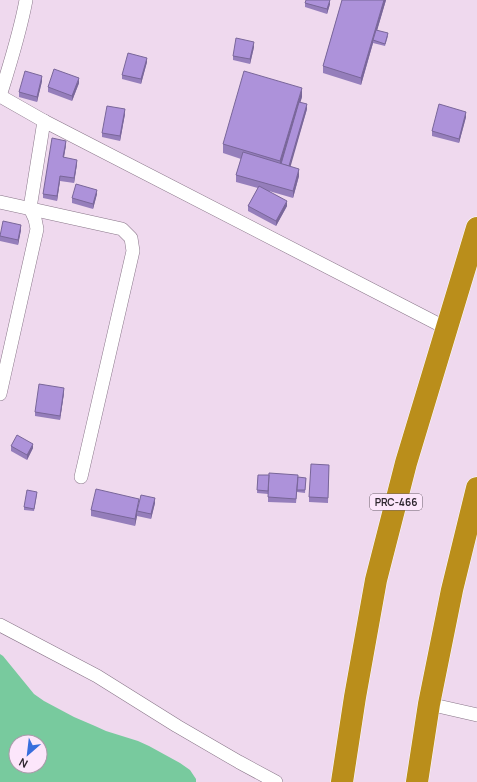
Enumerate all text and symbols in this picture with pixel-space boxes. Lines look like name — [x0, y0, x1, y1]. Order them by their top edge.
road number: PRC-466 — [370, 494, 422, 510]
north arrow — [8, 734, 48, 774]
text: N — [16, 755, 30, 772]

